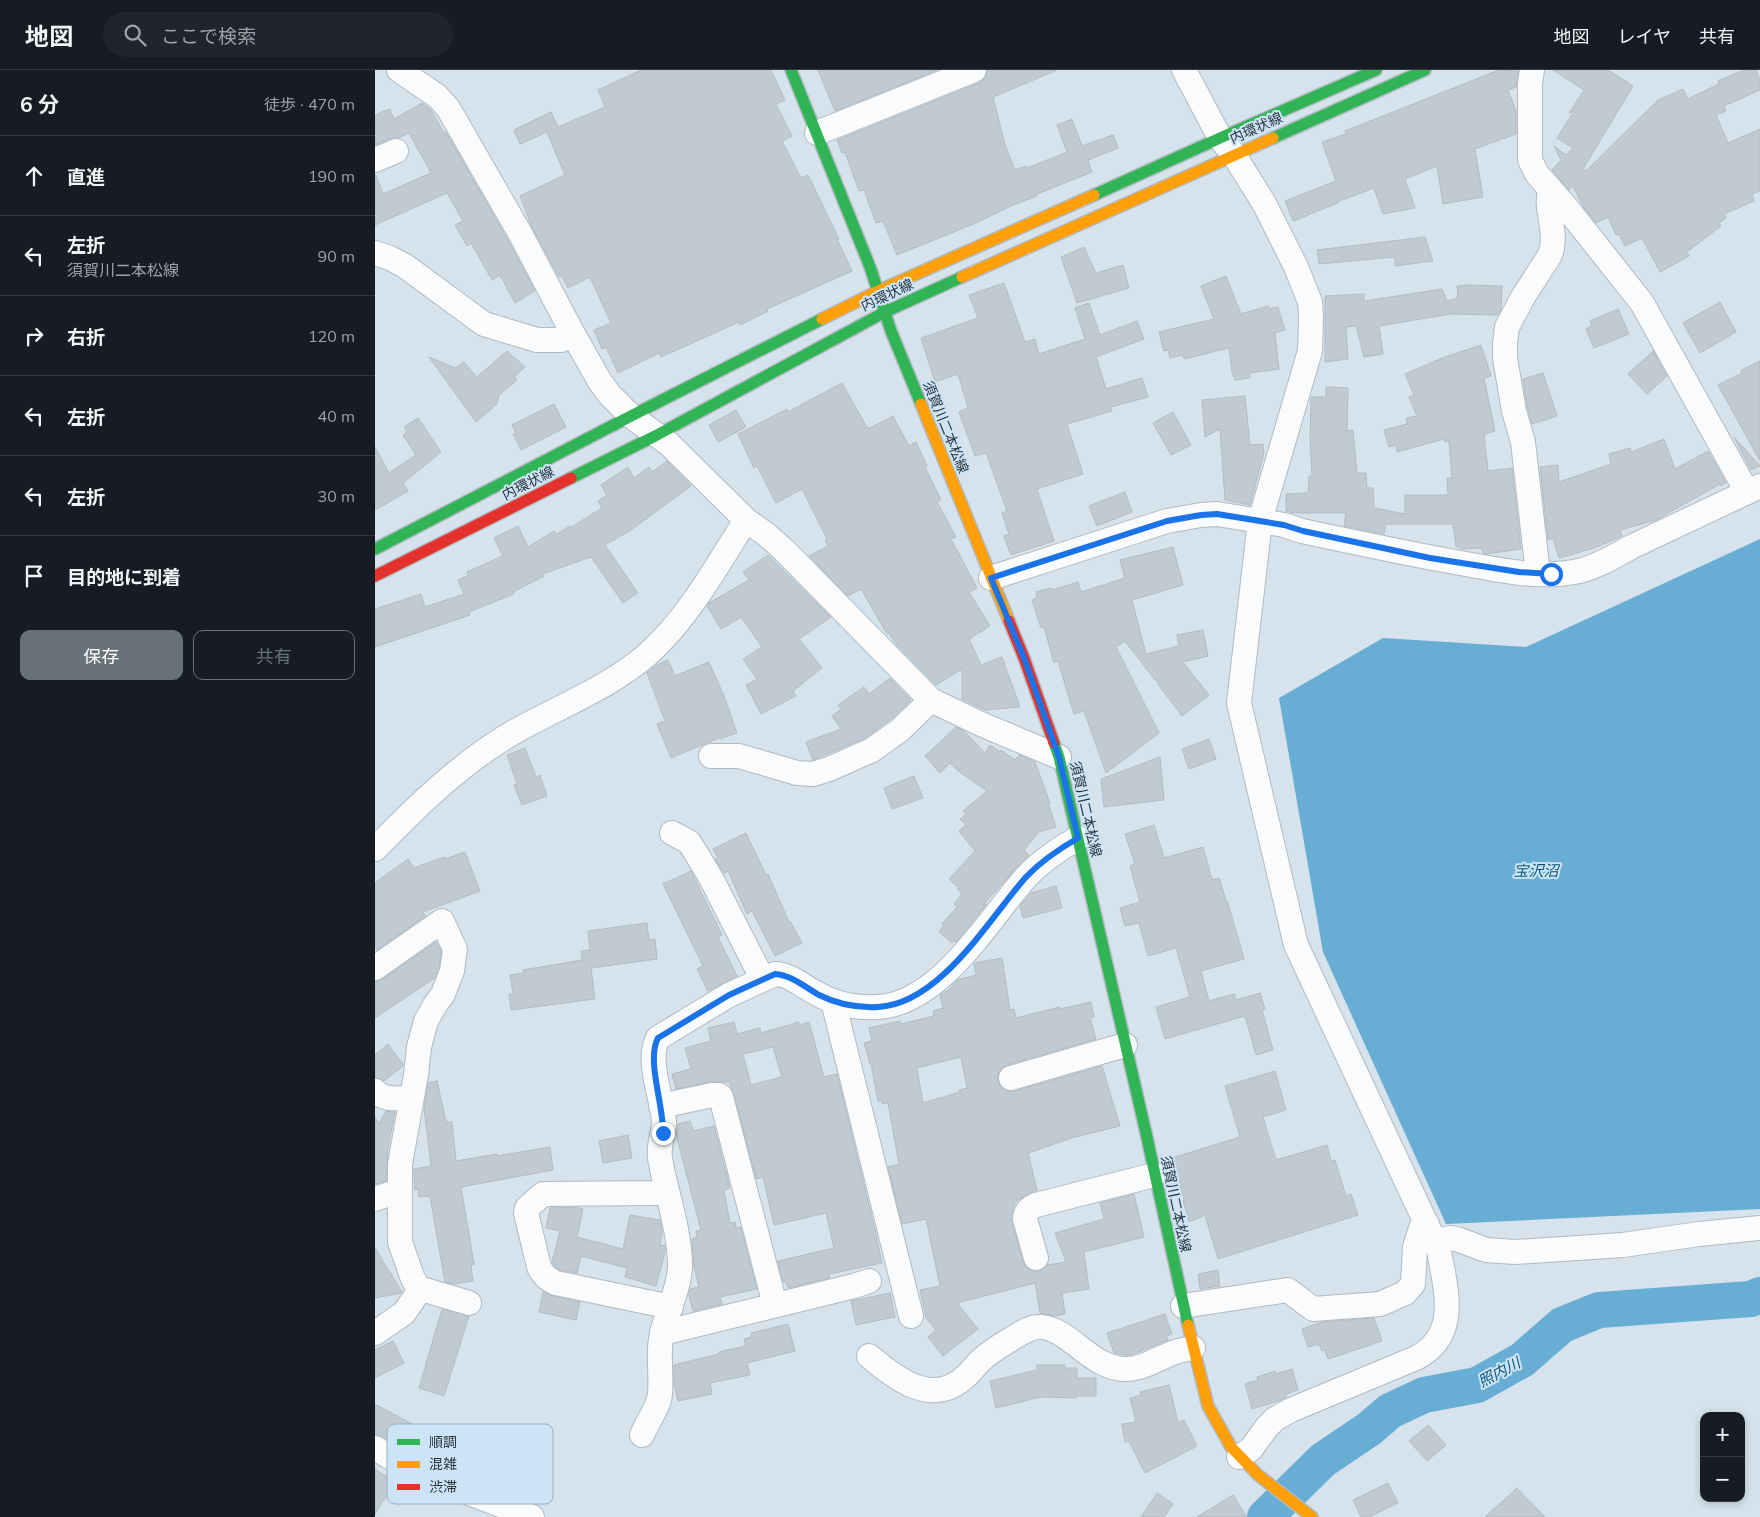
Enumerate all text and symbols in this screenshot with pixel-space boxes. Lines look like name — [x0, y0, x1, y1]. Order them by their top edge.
search box — [103, 12, 453, 57]
text: 地図 — [25, 21, 73, 51]
icon: search — [121, 21, 149, 49]
text: ここで検索 — [161, 24, 256, 48]
text: 地図 — [1554, 25, 1590, 48]
text: レイヤ — [1618, 25, 1671, 48]
text: 共有 — [1699, 25, 1735, 48]
text: 6 分 — [20, 91, 59, 117]
text: 徒歩 · 470 m — [264, 94, 355, 114]
street label: 内環状線 — [1227, 108, 1285, 148]
icon: ahead — [20, 162, 48, 190]
text: 直進 — [67, 165, 105, 189]
text: 190 m — [308, 166, 355, 186]
text: 左折 — [67, 233, 105, 257]
icon: left — [20, 242, 48, 270]
text: 90 m — [318, 246, 355, 266]
text: 須賀川二本松線 — [67, 260, 179, 280]
street label: 内環状線 — [858, 275, 916, 315]
icon: right — [20, 322, 48, 350]
text: 右折 — [67, 325, 105, 349]
text: 120 m — [308, 326, 355, 346]
street label: 須賀川二本松線 — [919, 378, 973, 476]
icon: left — [20, 402, 48, 430]
text: 左折 — [67, 405, 105, 429]
text: 40 m — [318, 406, 355, 426]
street label: 内環状線 — [499, 462, 557, 504]
icon: left — [20, 482, 48, 510]
text: 左折 — [67, 485, 105, 509]
text: 30 m — [318, 486, 355, 506]
icon: arrive — [20, 562, 48, 590]
route start — [1540, 563, 1563, 586]
text: 目的地に到着 — [67, 565, 181, 589]
button: 保存 — [20, 630, 183, 680]
button: 共有 — [193, 630, 355, 680]
street label: 須賀川二本松線 — [1066, 759, 1106, 859]
water label: 宝沢沼 — [1513, 861, 1560, 880]
route end — [652, 1122, 675, 1145]
street label: 須賀川二本松線 — [1157, 1154, 1195, 1254]
water label: 照内川 — [1475, 1352, 1525, 1391]
map controls — [1700, 1412, 1745, 1502]
button: + — [1700, 1412, 1745, 1457]
legend — [387, 1424, 553, 1504]
text: 順調 — [429, 1433, 457, 1451]
text: 混雑 — [429, 1455, 457, 1473]
button: − — [1700, 1457, 1745, 1502]
text: 渋滞 — [429, 1478, 457, 1496]

